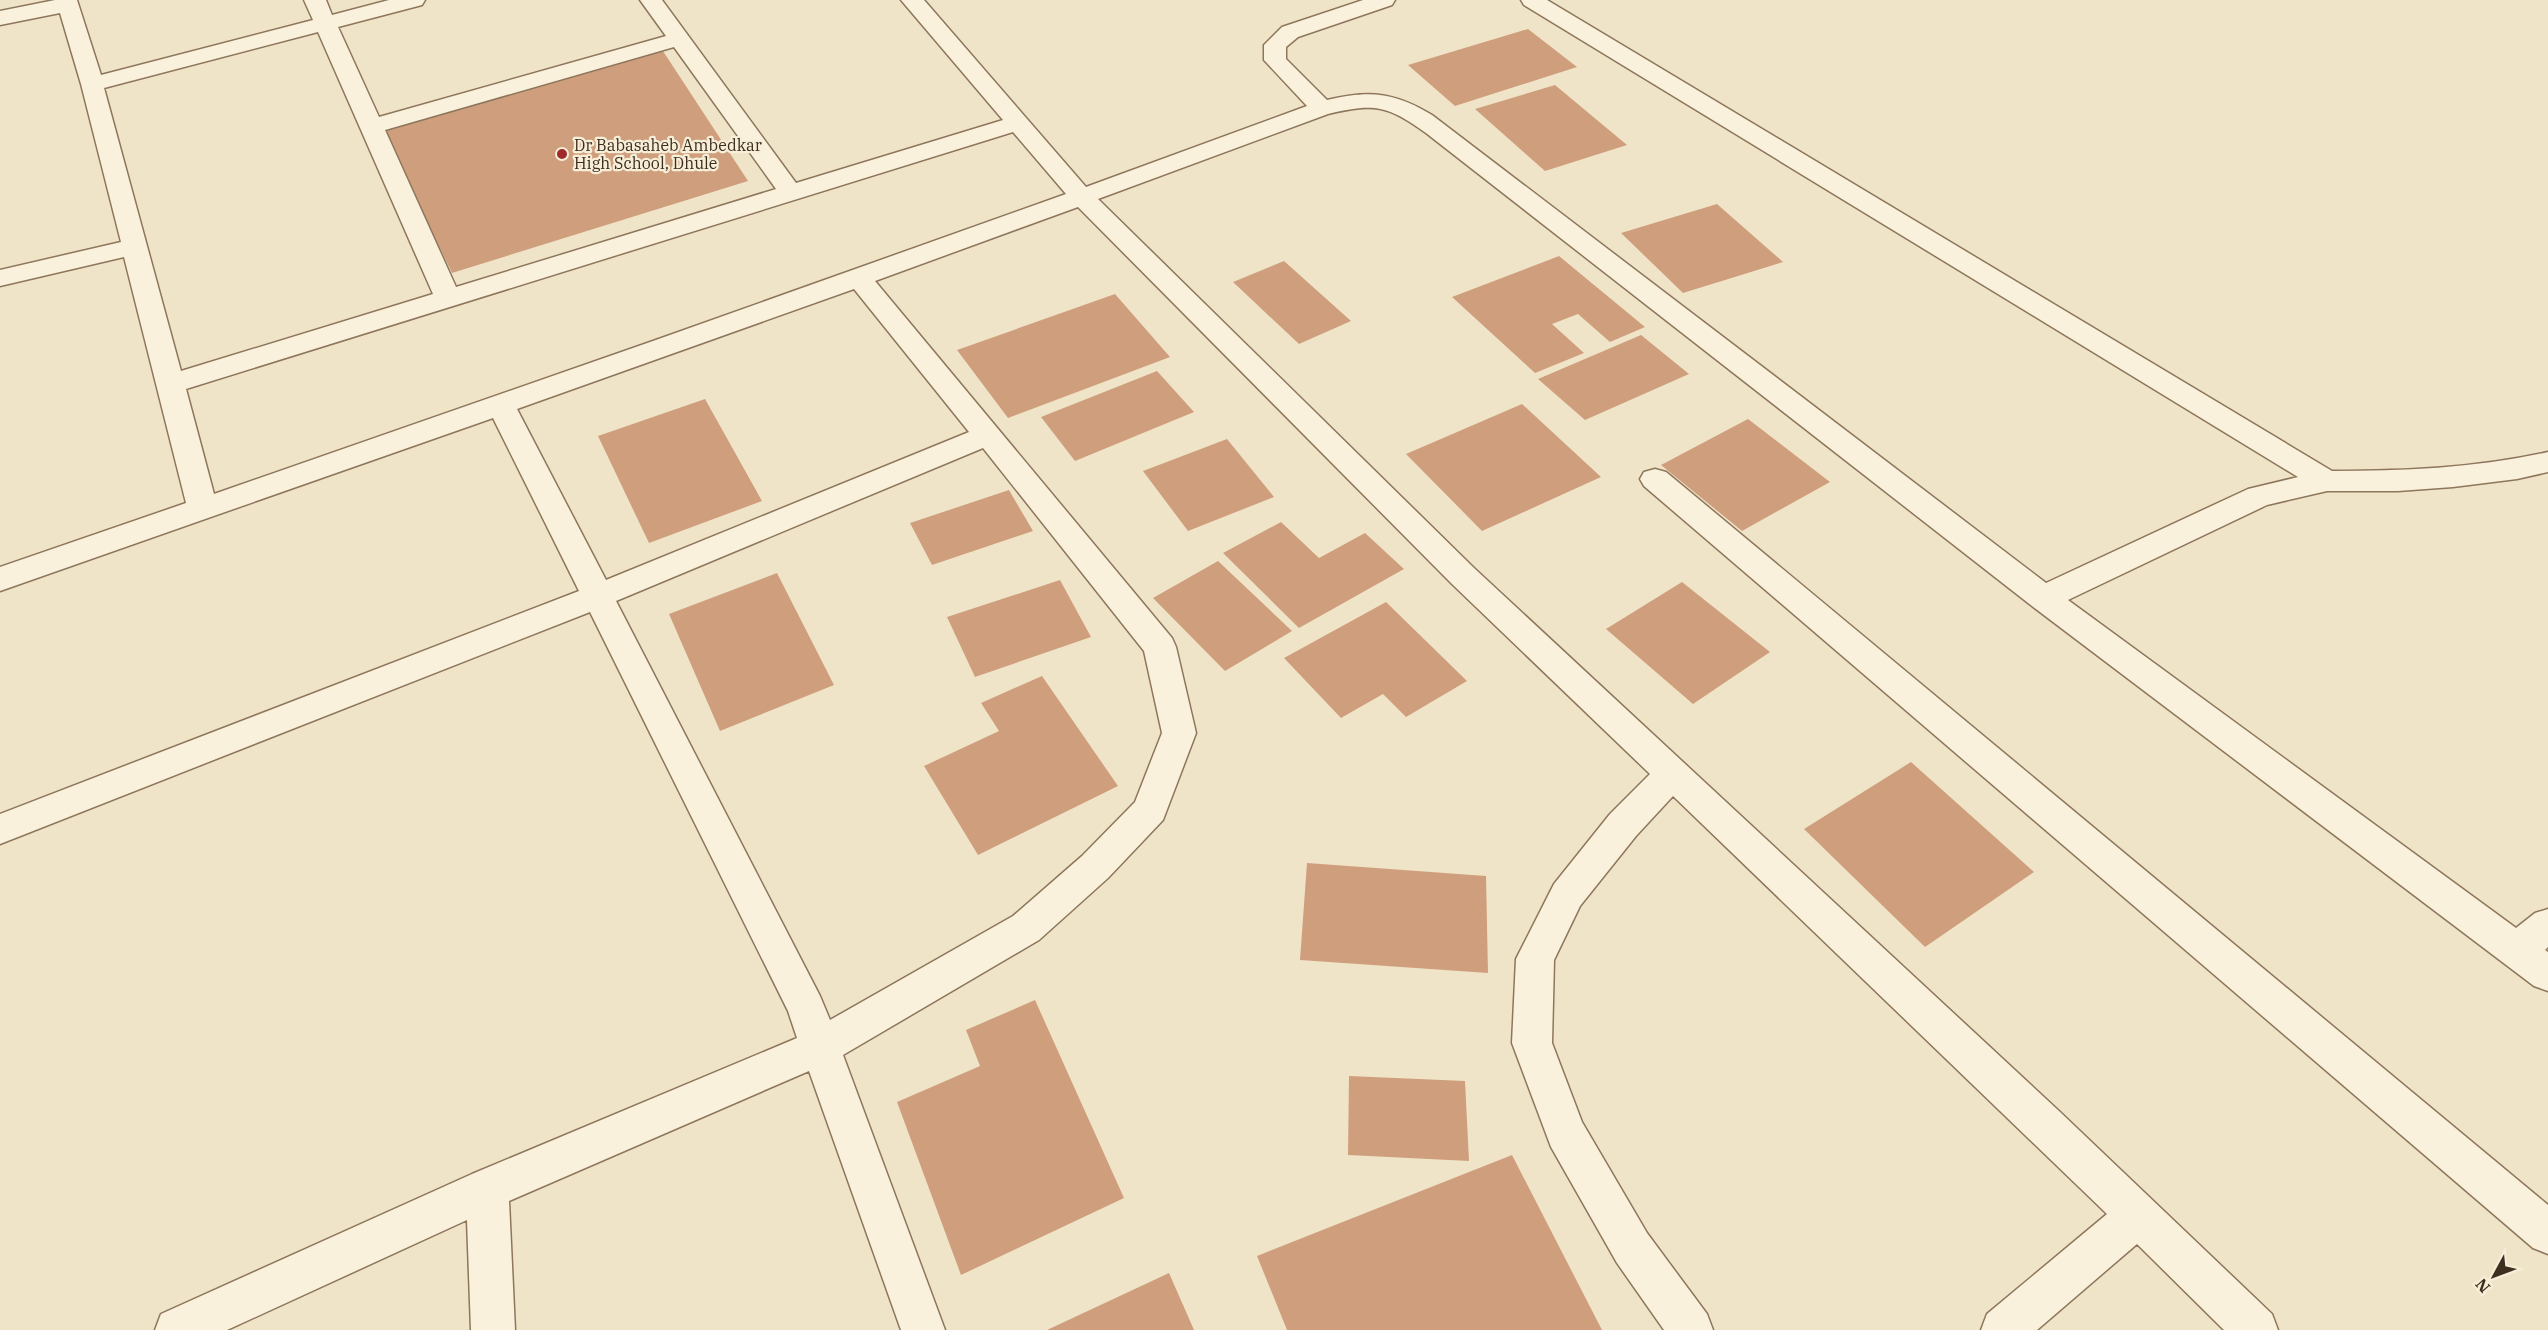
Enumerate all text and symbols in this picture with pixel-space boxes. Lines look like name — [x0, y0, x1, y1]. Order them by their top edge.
place label: Dr Babasaheb Ambedkar High School, Dhule — [574, 135, 762, 173]
marker: Dr Babasaheb Ambedkar High School, Dhule — [555, 147, 569, 161]
north arrow — [2464, 1246, 2524, 1306]
text: N — [2471, 1275, 2494, 1297]

